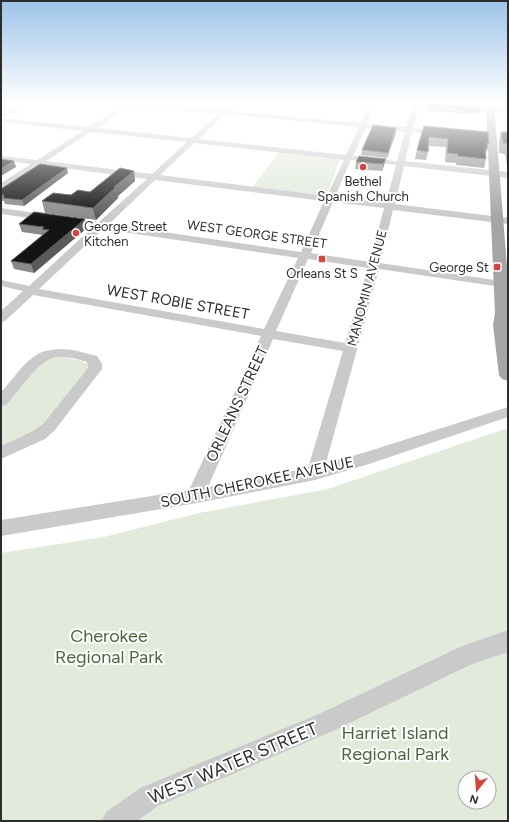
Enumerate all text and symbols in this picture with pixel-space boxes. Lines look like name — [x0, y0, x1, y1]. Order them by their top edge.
marker: Bethel Spanish Church — [358, 162, 368, 172]
place label: Bethel Spanish Church — [317, 174, 409, 204]
street label: WEST GEORGE STREET — [186, 217, 329, 251]
place label: George Street Kitchen — [84, 219, 167, 249]
marker: George Street Kitchen — [71, 228, 81, 238]
street label: MANOMIN AVENUE — [344, 228, 390, 348]
marker: Orleans St S — [317, 254, 327, 264]
place label: George St — [429, 260, 489, 275]
marker: George St — [492, 262, 502, 272]
place label: Orleans St S — [286, 266, 358, 281]
street label: WEST ROBIE STREET — [105, 281, 251, 324]
street label: ORLEANS STREET — [202, 343, 272, 465]
street label: SOUTH CHEROKEE AVENUE — [159, 453, 355, 511]
park label: Cherokee Regional Park — [55, 625, 163, 668]
street label: WEST WATER STREET — [145, 717, 321, 809]
park label: Harriet Island Regional Park — [341, 722, 449, 765]
north arrow — [457, 770, 497, 810]
text: N — [468, 792, 480, 807]

